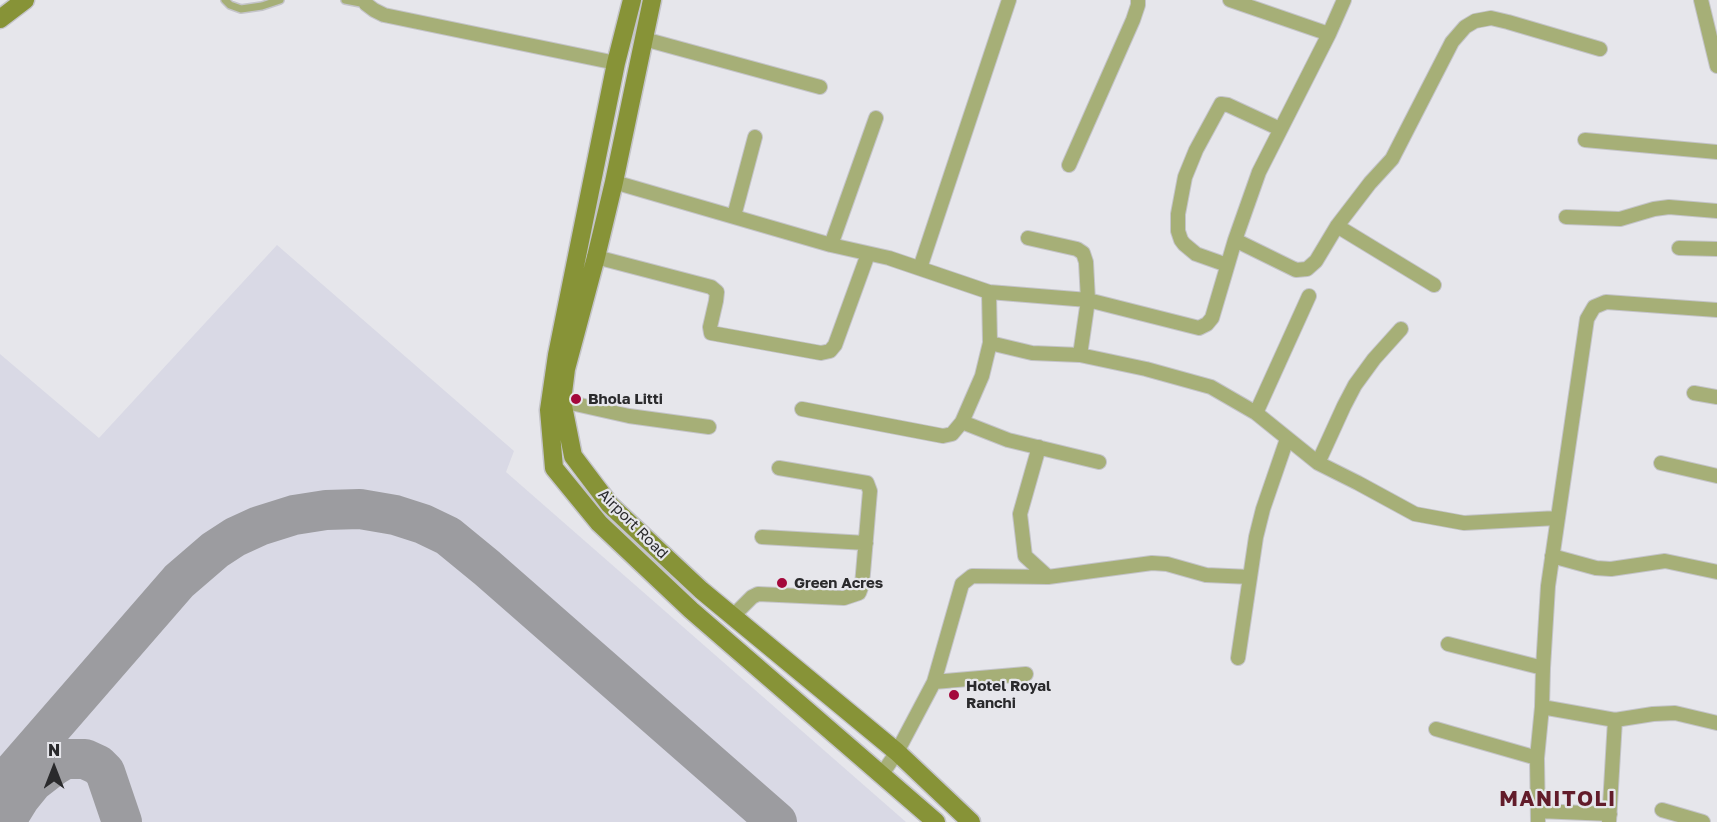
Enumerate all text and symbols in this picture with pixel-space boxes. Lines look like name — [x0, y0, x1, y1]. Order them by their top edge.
place label: Bhola Litti — [588, 390, 663, 408]
marker: Bhola Litti — [569, 392, 583, 406]
street label: Airport Road — [595, 486, 671, 562]
place label: Green Acres — [794, 574, 883, 592]
marker: Green Acres — [775, 576, 789, 590]
place label: Hotel Royal Ranchi — [966, 677, 1051, 712]
marker: Hotel Royal Ranchi — [947, 688, 961, 702]
north arrow — [24, 738, 84, 798]
text: N — [48, 740, 60, 760]
district label: MANITOLI — [1499, 786, 1617, 812]

